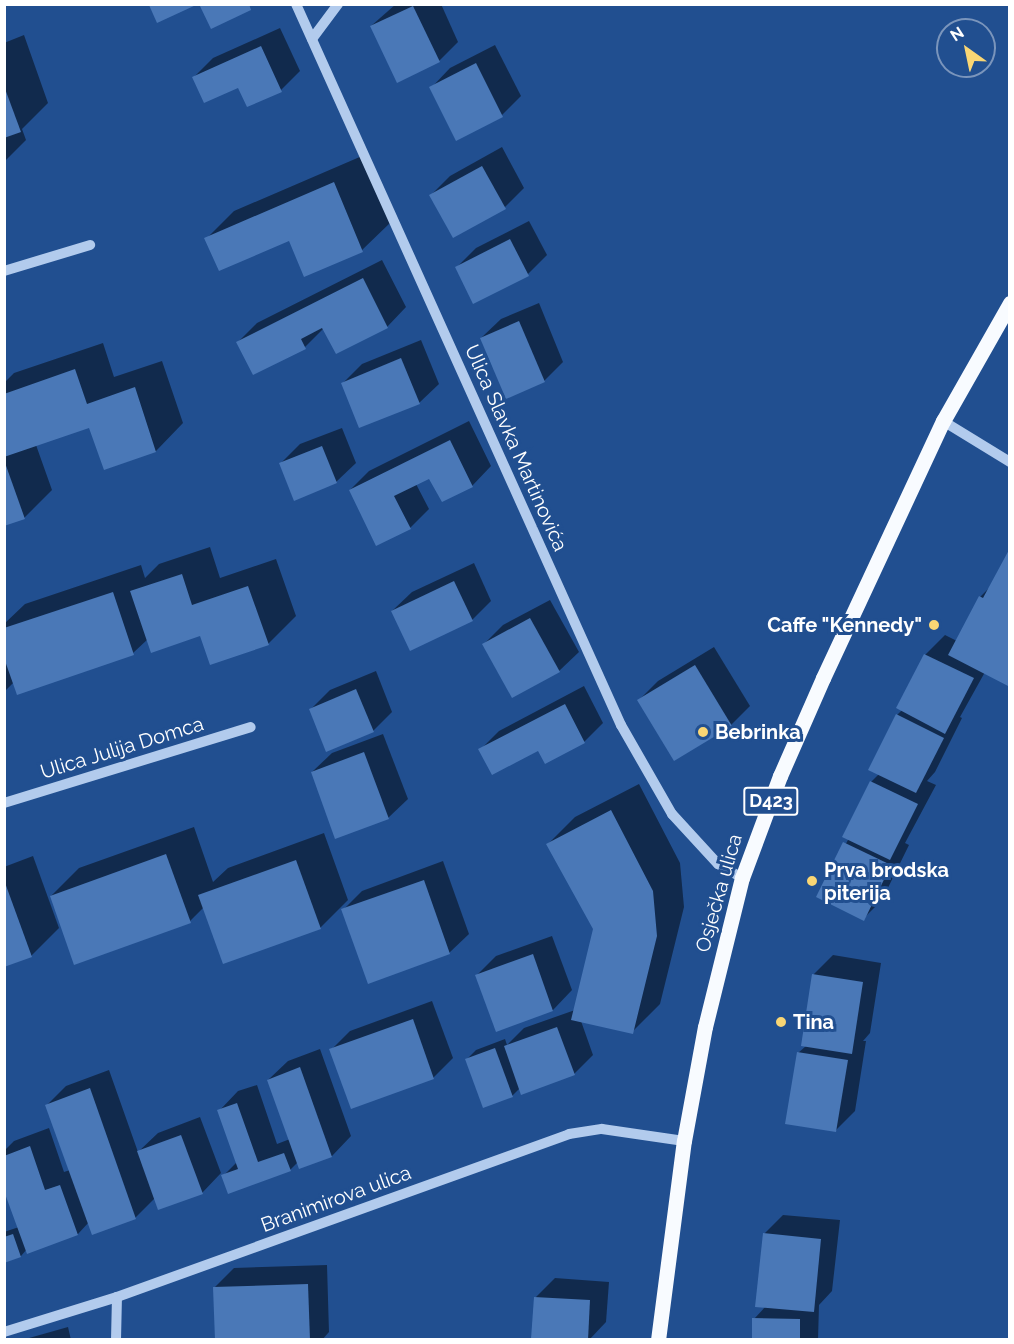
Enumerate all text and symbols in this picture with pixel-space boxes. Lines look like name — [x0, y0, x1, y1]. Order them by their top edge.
north arrow — [936, 18, 996, 78]
text: N — [947, 23, 967, 45]
street label: Ulica Slavka Martinovića — [460, 341, 572, 555]
place label: Caffe "Kennedy" — [767, 613, 922, 637]
marker: Caffe "Kennedy" — [927, 618, 941, 632]
street label: Ulica Julija Domca — [37, 712, 207, 784]
place label: Bebrinka — [715, 720, 801, 744]
marker: Bebrinka — [696, 725, 710, 739]
road number: D423 — [742, 786, 800, 816]
street label: Osječka ulica — [691, 831, 747, 955]
place label: Prva brodska piterija — [824, 858, 949, 905]
marker: Prva brodska piterija — [805, 874, 819, 888]
place label: Tina — [793, 1010, 834, 1034]
marker: Tina — [774, 1015, 788, 1029]
street label: Branimirova ulica — [258, 1161, 414, 1237]

